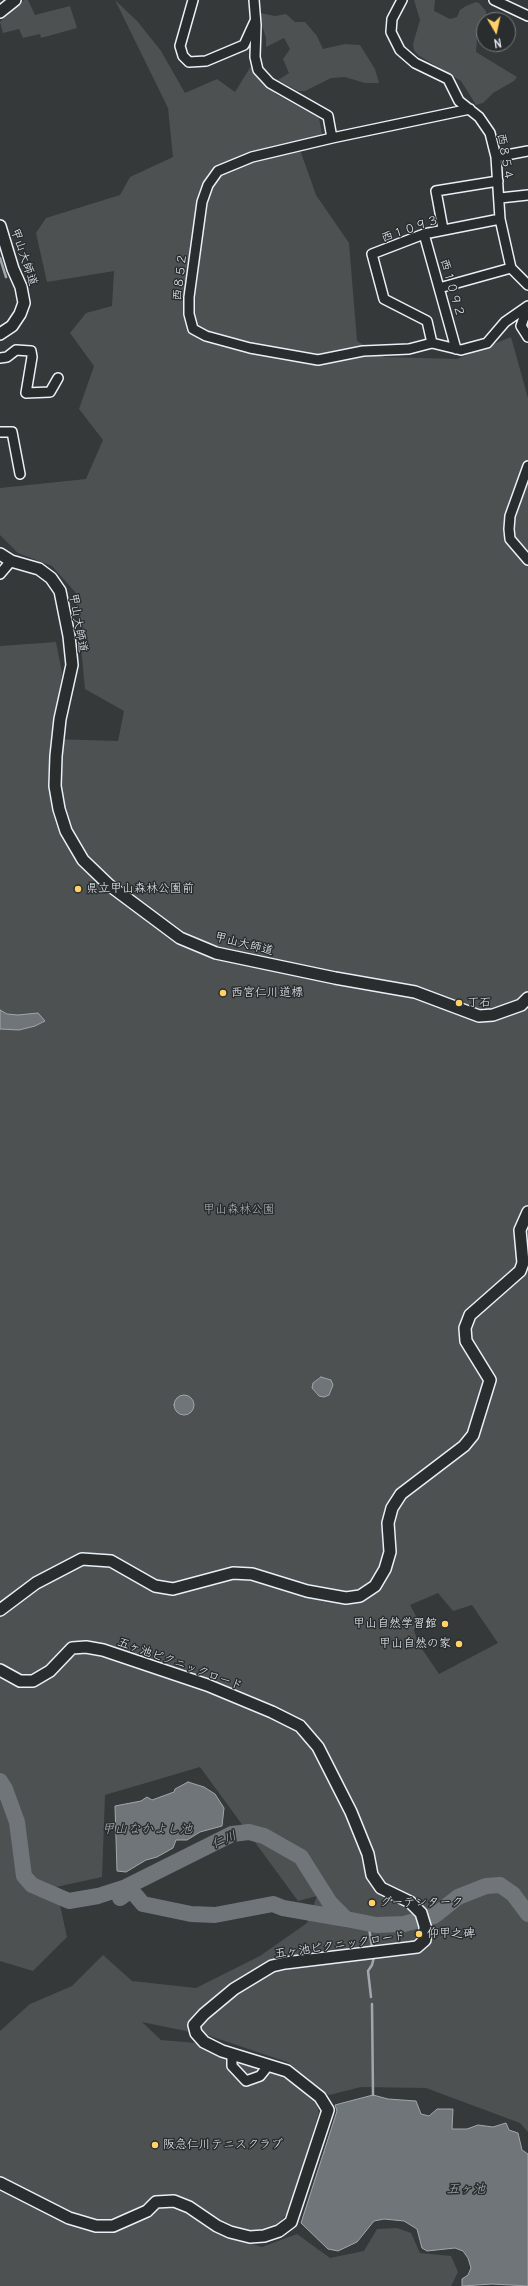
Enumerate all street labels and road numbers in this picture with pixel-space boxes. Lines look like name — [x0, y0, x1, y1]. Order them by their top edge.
street label: 西８５４ — [494, 132, 516, 182]
street label: 西１０９３ — [379, 212, 441, 246]
street label: 甲山大師道 — [7, 226, 41, 288]
street label: 西８５２ — [170, 252, 190, 302]
street label: 西１０９２ — [437, 257, 467, 319]
street label: 甲山大師道 — [66, 592, 90, 654]
street label: 甲山大師道 — [213, 930, 275, 958]
street label: 五ヶ池ピクニックロード — [116, 1635, 244, 1693]
street label: 五ヶ池ピクニックロード — [274, 1929, 406, 1961]

